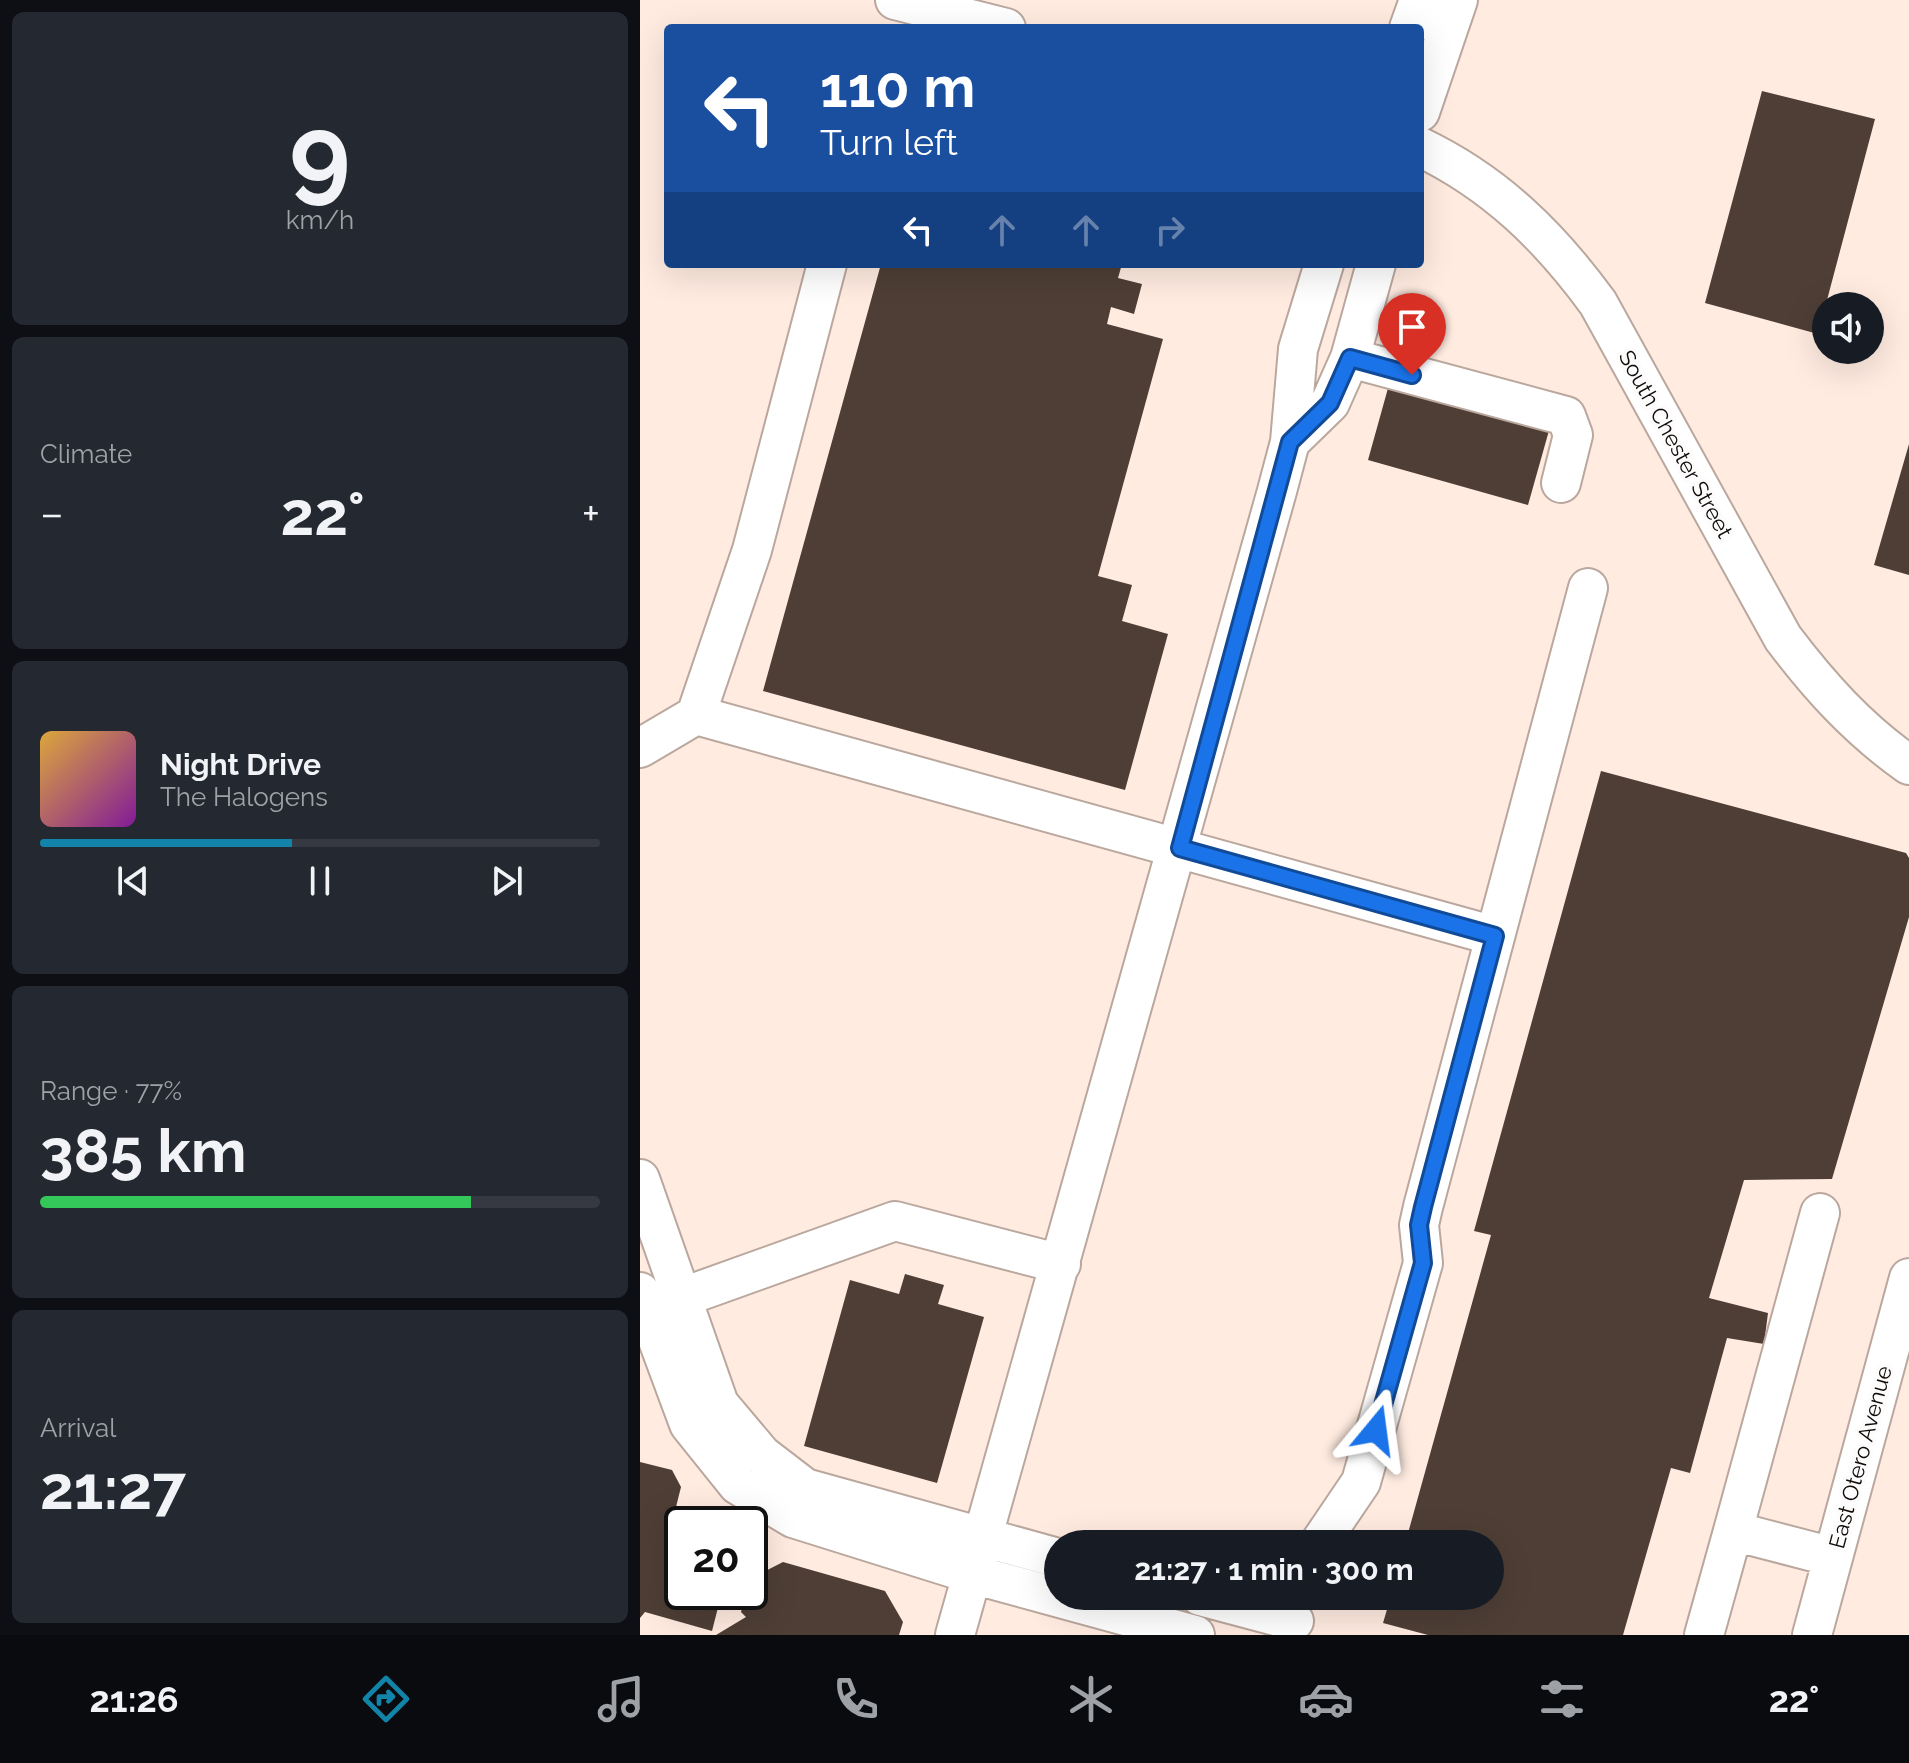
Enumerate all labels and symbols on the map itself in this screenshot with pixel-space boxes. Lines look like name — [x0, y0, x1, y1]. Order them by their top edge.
pin — [1378, 293, 1446, 375]
street label: South Chester Street — [1614, 346, 1739, 543]
street label: East Otero Avenue — [1823, 1363, 1897, 1551]
position arrow — [1334, 1388, 1418, 1472]
speed limit sign: 20 — [664, 1506, 768, 1610]

